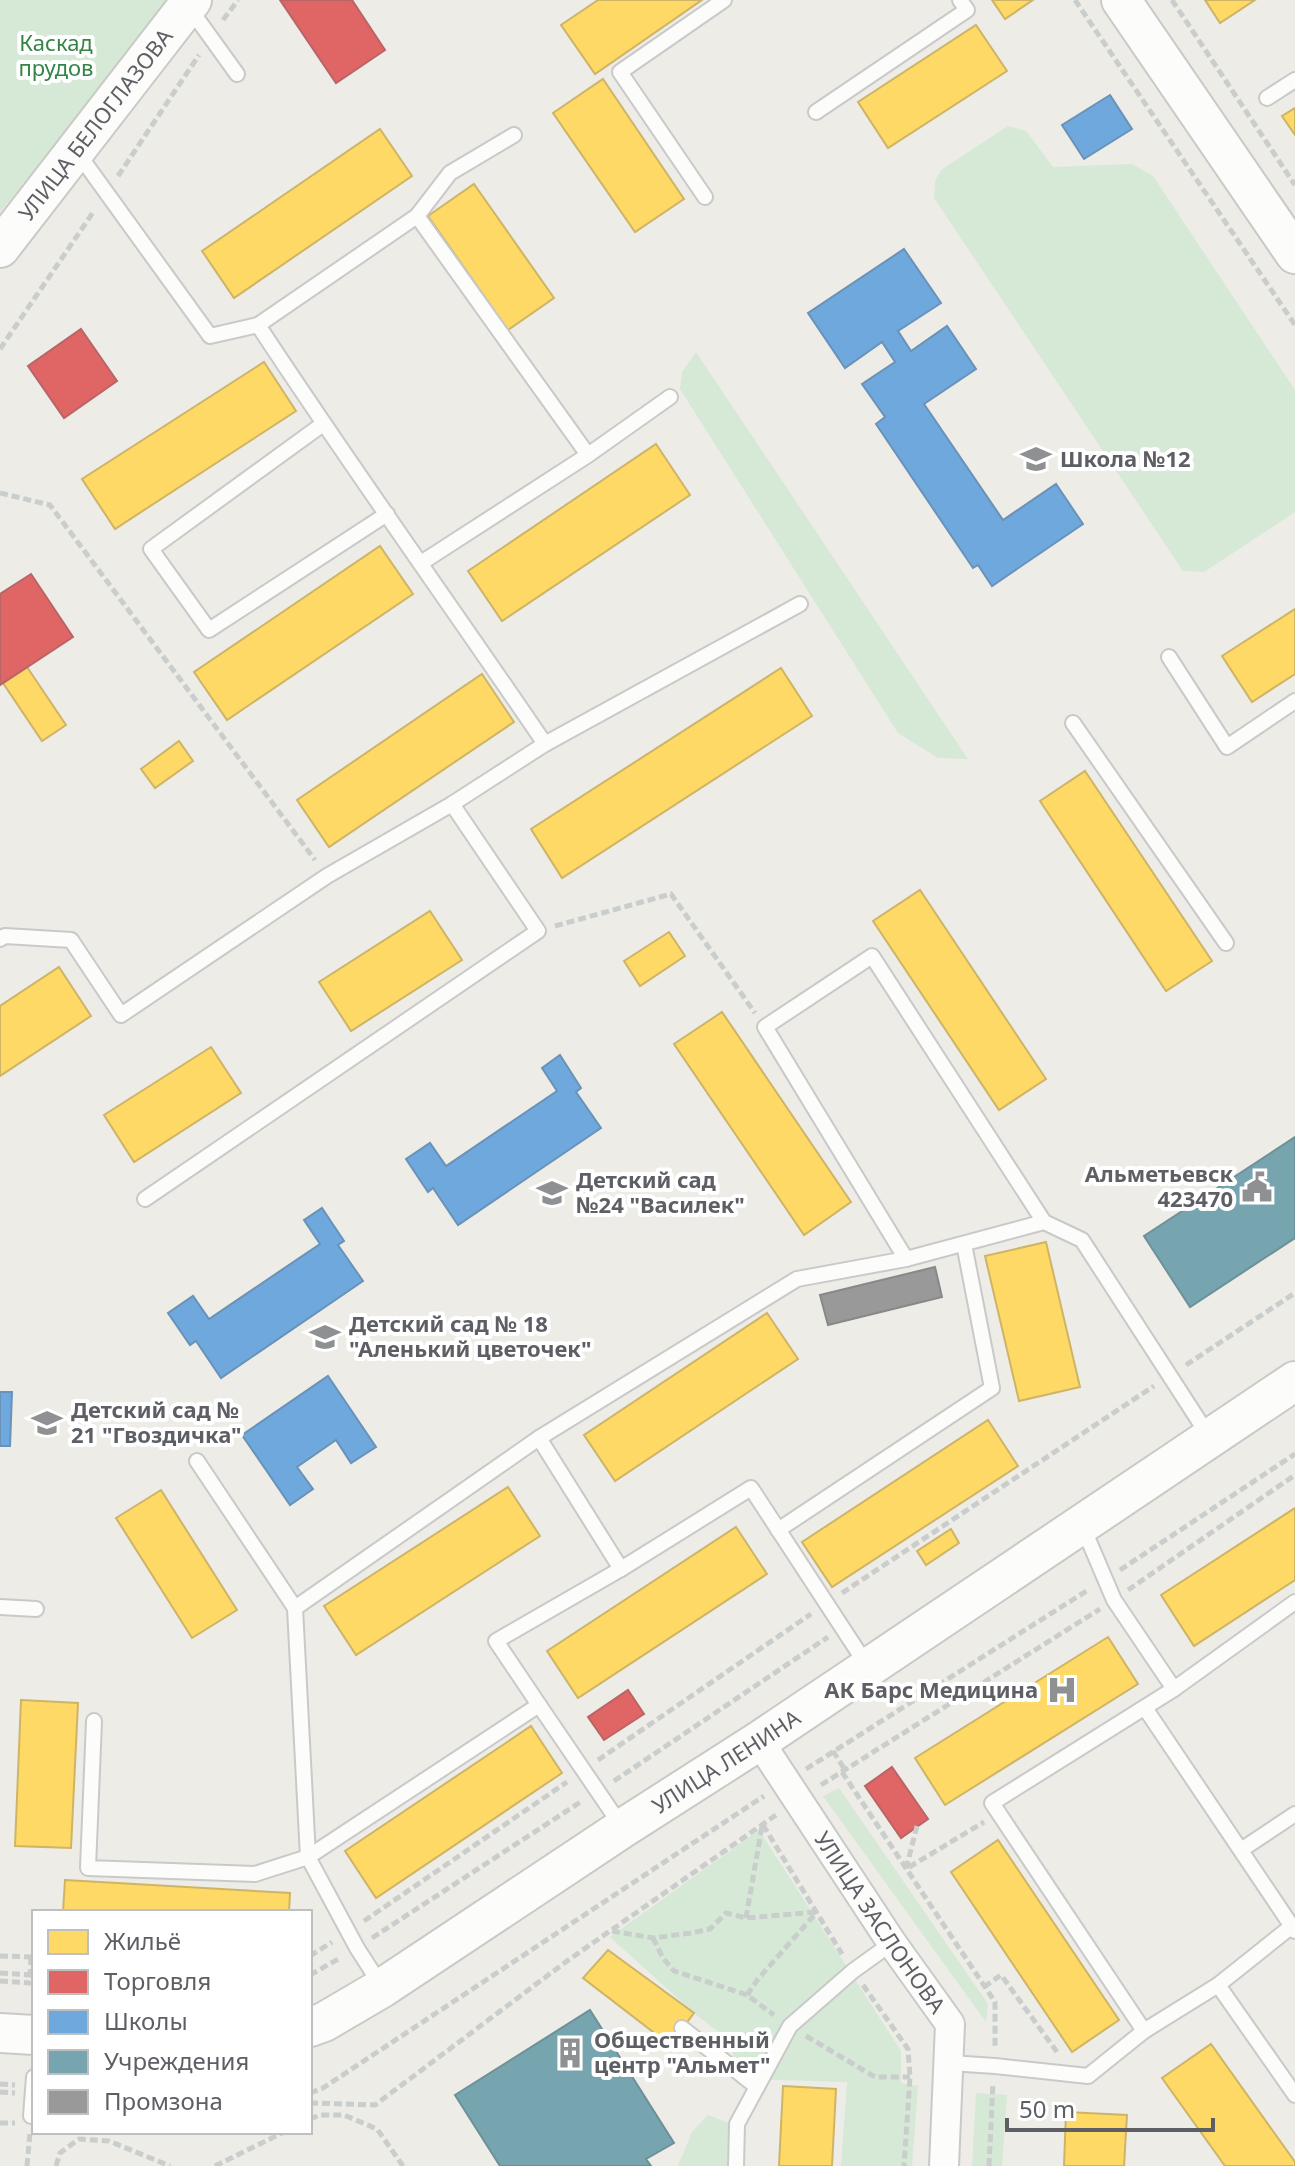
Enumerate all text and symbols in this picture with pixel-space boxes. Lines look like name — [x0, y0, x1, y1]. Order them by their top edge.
street label: УЛИЦА БЕЛОГЛАЗОВА — [11, 21, 179, 226]
park label: Каскад прудов — [19, 27, 93, 82]
school or university icon: Школа №12 — [1019, 442, 1053, 476]
place label: Школа №12 — [1060, 443, 1191, 473]
place label: Альметьевск 423470 — [1085, 1158, 1233, 1213]
place label: Детский сад №24 "Василек" — [576, 1164, 745, 1219]
public building icon: Альметьевск 423470 — [1240, 1170, 1274, 1204]
school or university icon: Детский сад №24 "Василек" — [535, 1176, 569, 1210]
place label: Детский сад № 18 "Аленький цветочек" — [349, 1308, 591, 1363]
school or university icon: Детский сад № 18 "Аленький цветочек" — [308, 1320, 342, 1354]
place label: Детский сад № 21 "Гвоздичка" — [71, 1394, 242, 1449]
school or university icon: Детский сад № 21 "Гвоздичка" — [30, 1406, 64, 1440]
hospital icon: АК Барс Медицина — [1045, 1673, 1079, 1707]
place label: АК Барс Медицина — [824, 1674, 1038, 1704]
street label: УЛИЦА ЛЕНИНА — [646, 1701, 806, 1820]
street label: УЛИЦА ЗАСЛОНОВА — [808, 1825, 954, 2019]
legend — [32, 1910, 312, 2134]
text: Жильё — [104, 1924, 181, 1957]
text: Торговля — [104, 1964, 211, 1997]
text: Школы — [104, 2004, 188, 2037]
place label: Общественный центр "Альмет" — [594, 2024, 771, 2079]
building icon: Общественный центр "Альмет" — [553, 2036, 587, 2070]
text: Учреждения — [104, 2044, 249, 2077]
scale bar — [1007, 2082, 1213, 2132]
text: Промзона — [104, 2084, 223, 2117]
text: 50 m — [1019, 2092, 1075, 2125]

